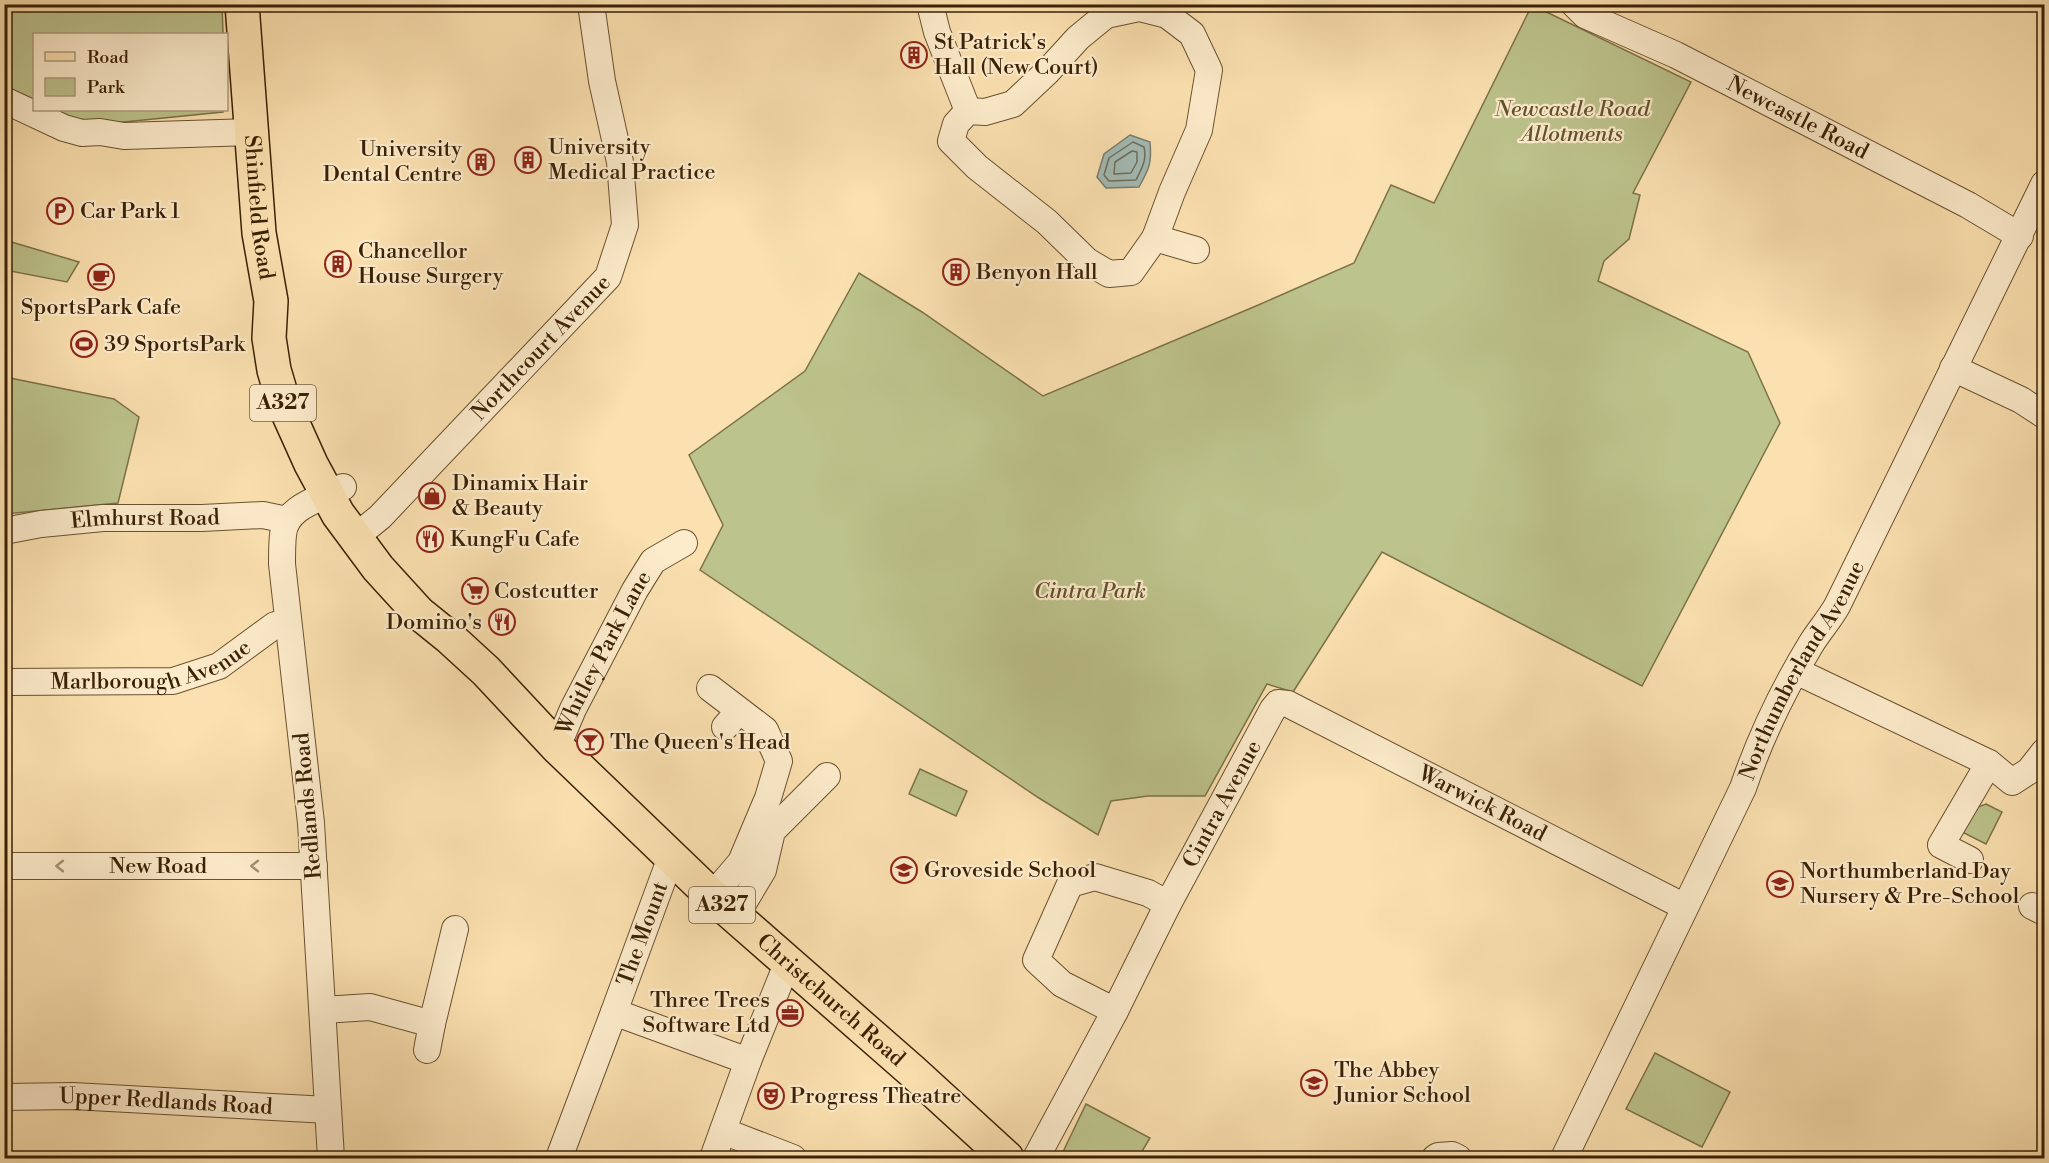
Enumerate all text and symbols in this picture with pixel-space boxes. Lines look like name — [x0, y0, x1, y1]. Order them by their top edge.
place label: St Patrick's Hall (New Court) — [934, 29, 1099, 81]
legend — [33, 33, 228, 111]
building icon: St Patrick's Hall (New Court) — [899, 40, 929, 70]
text: Road — [87, 46, 130, 69]
street label: Newcastle Road — [1723, 70, 1874, 165]
text: Park — [87, 76, 126, 99]
park label: Newcastle Road Allotments — [1493, 96, 1651, 148]
street label: Shinfield Road — [238, 134, 281, 282]
place label: University Medical Practice — [548, 134, 716, 186]
place label: University Dental Centre — [323, 136, 462, 188]
building icon: University Medical Practice — [513, 145, 543, 175]
building icon: University Dental Centre — [466, 147, 496, 177]
parking icon: Car Park 1 — [45, 196, 75, 226]
place label: Car Park 1 — [80, 198, 181, 225]
place label: Chancellor House Surgery — [358, 238, 504, 290]
building icon: Chancellor House Surgery — [323, 249, 353, 279]
building icon: Benyon Hall — [941, 257, 971, 287]
place label: Benyon Hall — [975, 259, 1098, 286]
cafe icon: SportsPark Cafe — [86, 262, 116, 292]
street label: Northcourt Avenue — [465, 269, 616, 426]
place label: SportsPark Cafe — [21, 294, 181, 321]
sports icon: 39 SportsPark — [69, 329, 99, 359]
place label: 39 SportsPark — [104, 331, 247, 358]
road number: A327 — [250, 385, 316, 421]
place label: Dinamix Hair & Beauty — [452, 470, 588, 522]
shop icon: Dinamix Hair & Beauty — [417, 481, 447, 511]
street label: Elmhurst Road — [69, 504, 221, 535]
restaurant icon: KungFu Cafe — [415, 524, 445, 554]
place label: KungFu Cafe — [450, 526, 580, 553]
street label: Northumberland Avenue — [1733, 556, 1871, 784]
street label: Whitley Park Lane — [550, 566, 657, 740]
supermarket icon: Costcutter — [460, 576, 490, 606]
place label: Costcutter — [494, 578, 598, 605]
park label: Cintra Park — [1034, 578, 1146, 605]
restaurant icon: Domino's — [487, 607, 517, 637]
place label: Domino's — [386, 609, 482, 636]
street label: Marlborough Avenue — [50, 634, 256, 696]
bar icon: The Queen's Head — [575, 727, 605, 757]
place label: The Queen's Head — [610, 729, 791, 756]
street label: Redlands Road — [288, 731, 328, 880]
street label: Cintra Avenue — [1177, 735, 1267, 872]
street label: Warwick Road — [1413, 759, 1552, 848]
street label: New Road — [109, 853, 207, 880]
school or university icon: Groveside School — [889, 855, 919, 885]
place label: Groveside School — [924, 857, 1097, 884]
place label: Northumberland Day Nursery & Pre-School — [1800, 858, 2020, 910]
one-way arrow — [56, 860, 65, 872]
one-way arrow — [251, 860, 260, 872]
school or university icon: Northumberland Day Nursery & Pre-School — [1765, 869, 1795, 899]
street label: The Mount — [612, 878, 674, 990]
road number: A327 — [689, 887, 755, 923]
street label: Christchurch Road — [751, 928, 911, 1073]
place label: Three Trees Software Ltd — [643, 987, 771, 1039]
office icon: Three Trees Software Ltd — [775, 998, 805, 1028]
place label: The Abbey Junior School — [1333, 1057, 1471, 1109]
school or university icon: The Abbey Junior School — [1299, 1068, 1329, 1098]
theatre icon: Progress Theatre — [756, 1081, 786, 1111]
street label: Upper Redlands Road — [59, 1082, 274, 1120]
place label: Progress Theatre — [790, 1083, 961, 1110]

